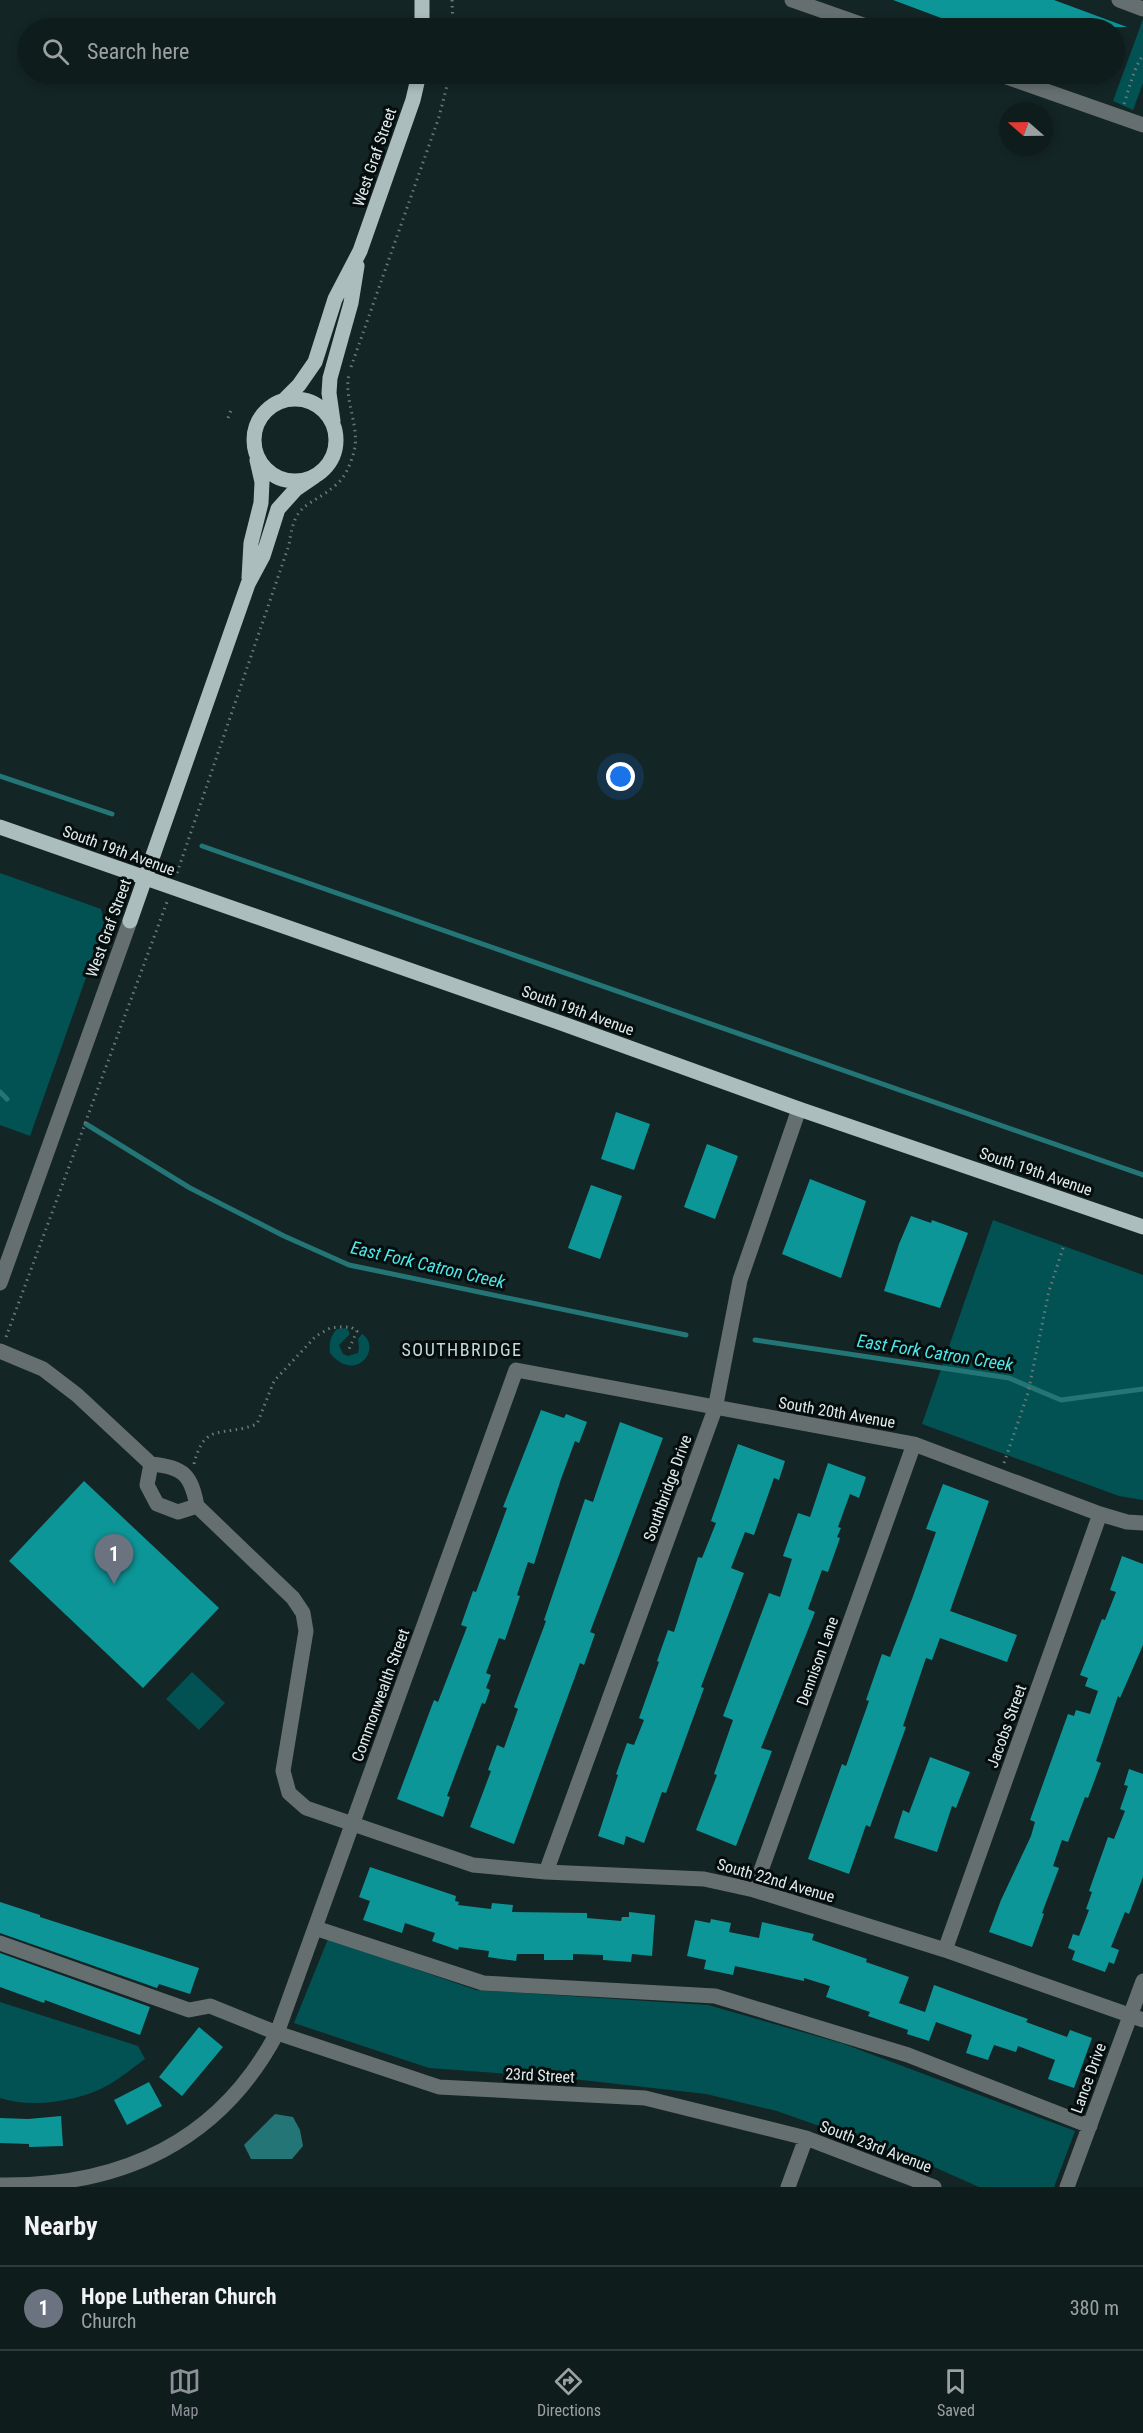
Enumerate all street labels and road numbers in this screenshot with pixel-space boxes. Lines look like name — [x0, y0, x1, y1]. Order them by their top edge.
street label: West Graf Street — [349, 105, 400, 209]
street label: South 19th Avenue — [60, 821, 178, 880]
street label: West Graf Street — [82, 876, 135, 980]
street label: South 19th Avenue — [519, 981, 637, 1040]
street label: South 19th Avenue — [977, 1143, 1095, 1200]
street label: South 20th Avenue — [777, 1393, 897, 1432]
street label: Southbridge Drive — [639, 1432, 696, 1544]
street label: Dennison Lane — [793, 1614, 842, 1708]
street label: Commonwealth Street — [348, 1626, 413, 1764]
street label: Jacobs Street — [983, 1682, 1030, 1770]
street label: South 22nd Avenue — [715, 1855, 837, 1906]
street label: Lance Drive — [1067, 2040, 1110, 2116]
street label: 23rd Street — [505, 2064, 576, 2087]
street label: South 23rd Avenue — [817, 2116, 934, 2177]

